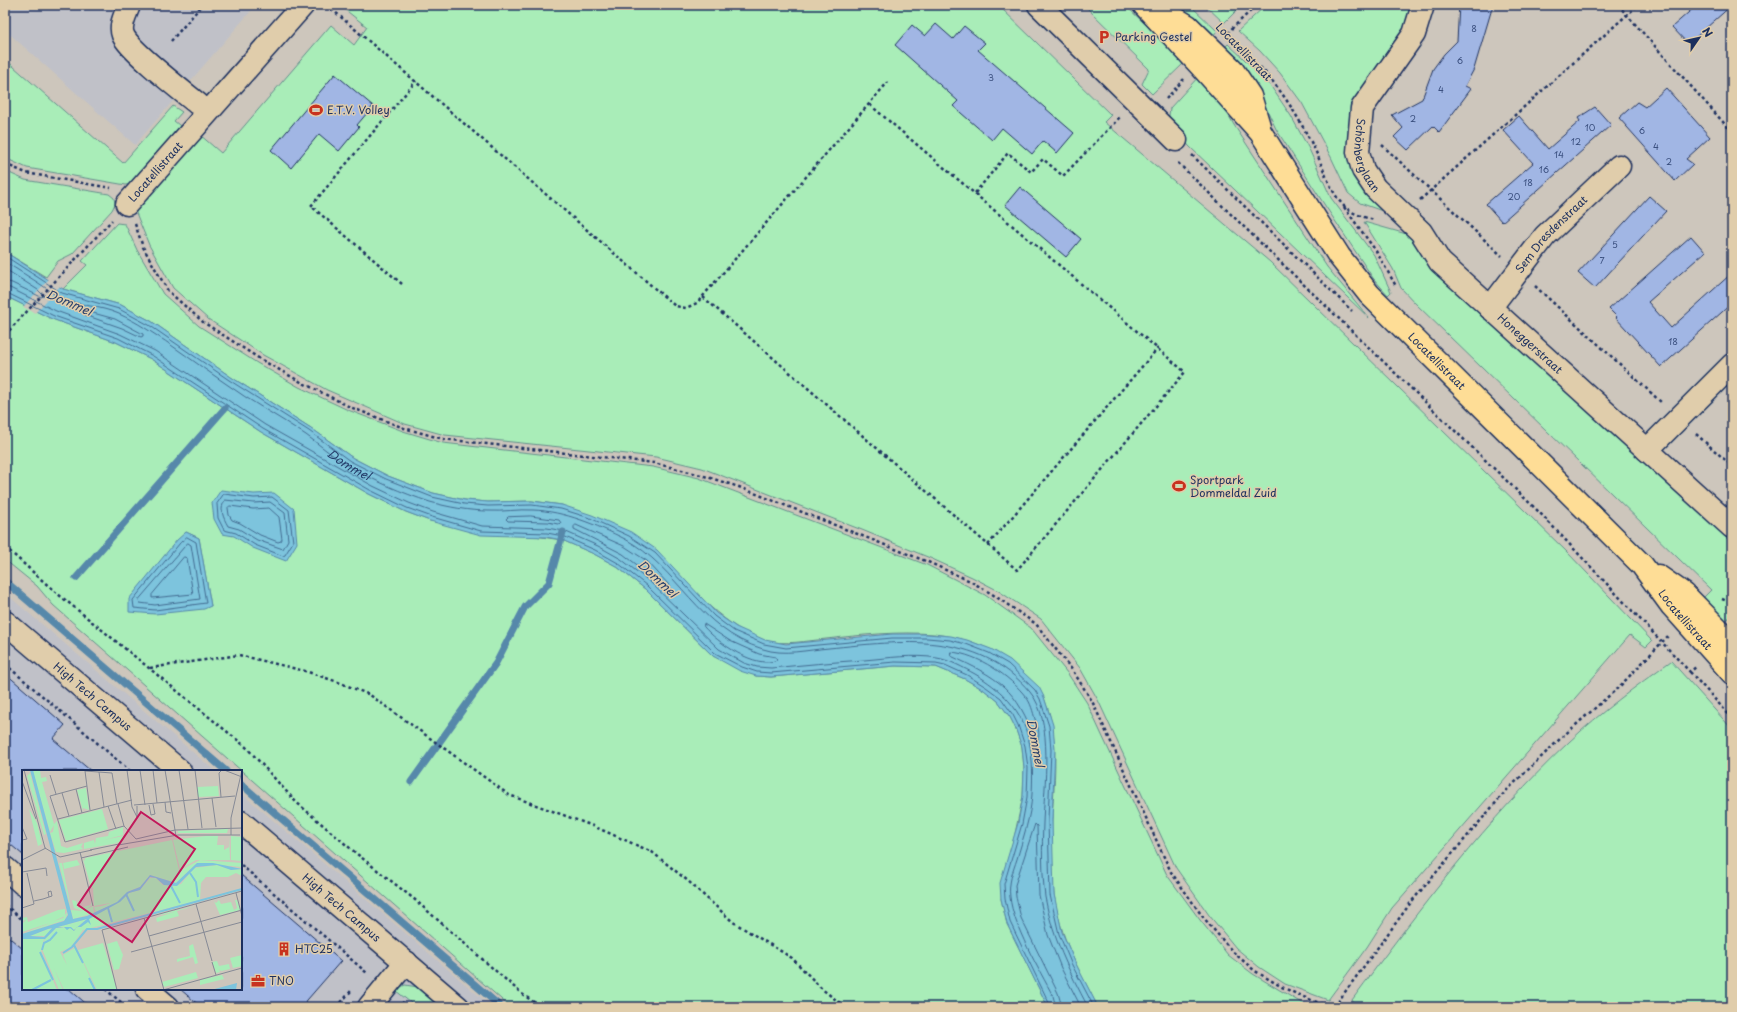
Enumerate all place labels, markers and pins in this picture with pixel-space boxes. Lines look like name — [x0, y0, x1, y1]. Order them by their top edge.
place label: Parking Gestel — [1115, 28, 1192, 45]
parking icon: Parking Gestel — [1096, 29, 1112, 45]
place label: E.T.V. Volley — [327, 101, 390, 118]
sports icon: E.T.V. Volley — [308, 102, 324, 118]
place label: Sportpark Dommeldal Zuid — [1190, 471, 1277, 501]
sports icon: Sportpark Dommeldal Zuid — [1171, 478, 1187, 494]
place label: HTC25 — [295, 940, 333, 957]
building icon: HTC25 — [276, 941, 292, 957]
place label: TNO — [269, 972, 294, 989]
office icon: TNO — [250, 973, 266, 989]

